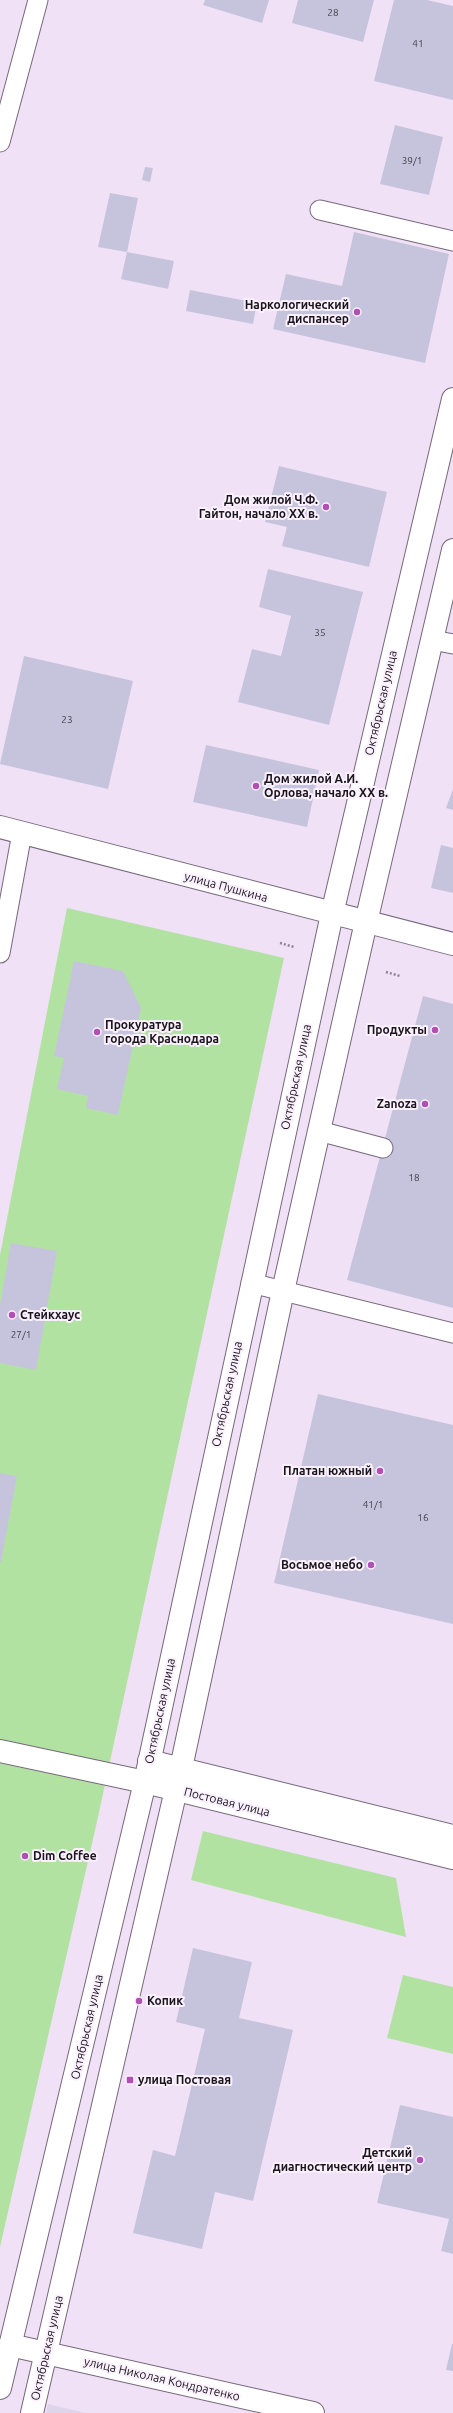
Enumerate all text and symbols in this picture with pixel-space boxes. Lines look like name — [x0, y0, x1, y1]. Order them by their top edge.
house number: 28 — [327, 7, 339, 18]
house number: 41 — [412, 38, 424, 49]
house number: 39/1 — [402, 155, 422, 166]
place label: Наркологический диспансер — [245, 298, 349, 325]
marker: Наркологический диспансер — [352, 307, 362, 317]
place label: Дом жилой Ч.Ф. Гайтон, начало XX в. — [199, 493, 318, 520]
marker: Дом жилой Ч.Ф. Гайтон, начало XX в. — [321, 502, 331, 512]
house number: 35 — [314, 627, 326, 638]
street label: Октябрьская улица — [362, 649, 399, 757]
house number: 23 — [61, 714, 73, 725]
place label: Дом жилой А.И. Орлова, начало XX в. — [264, 772, 388, 799]
marker: Дом жилой А.И. Орлова, начало XX в. — [251, 781, 261, 791]
street label: улица Пушкина — [183, 869, 269, 904]
place label: Прокуратура города Краснодара — [105, 1018, 219, 1045]
street label: Октябрьская улица — [278, 1023, 313, 1131]
place label: Продукты — [367, 1023, 427, 1036]
marker: Продукты — [430, 1025, 440, 1035]
marker: Прокуратура города Краснодара — [92, 1027, 102, 1037]
place label: Zanoza — [377, 1097, 417, 1110]
marker: Zanoza — [420, 1099, 430, 1109]
house number: 18 — [408, 1172, 420, 1183]
place label: Стейкхаус — [20, 1308, 80, 1321]
marker: Стейкхаус — [7, 1310, 17, 1320]
house number: 27/1 — [11, 1329, 31, 1340]
street label: Октябрьская улица — [209, 1340, 244, 1448]
place label: Платан южный — [283, 1464, 372, 1477]
marker: Платан южный — [375, 1466, 385, 1476]
house number: 41/1 — [363, 1499, 383, 1510]
house number: 16 — [417, 1512, 429, 1523]
place label: Восьмое небо — [281, 1558, 363, 1571]
marker: Восьмое небо — [366, 1560, 376, 1570]
street label: Октябрьская улица — [142, 1657, 177, 1765]
street label: Постовая улица — [183, 1785, 272, 1818]
place label: Dim Coffee — [33, 1849, 97, 1862]
marker: Dim Coffee — [20, 1851, 30, 1861]
street label: Октябрьская улица — [68, 1973, 105, 2081]
place label: Копик — [147, 1994, 183, 2007]
marker: Копик — [134, 1996, 144, 2006]
place label: улица Постовая — [138, 2073, 231, 2086]
marker: улица Постовая — [125, 2075, 135, 2085]
place label: Детский диагностический центр — [273, 2146, 412, 2173]
marker: Детский диагностический центр — [415, 2155, 425, 2165]
street label: Октябрьская улица — [28, 2294, 65, 2402]
street label: улица Николая Кондратенко — [83, 2354, 241, 2403]

